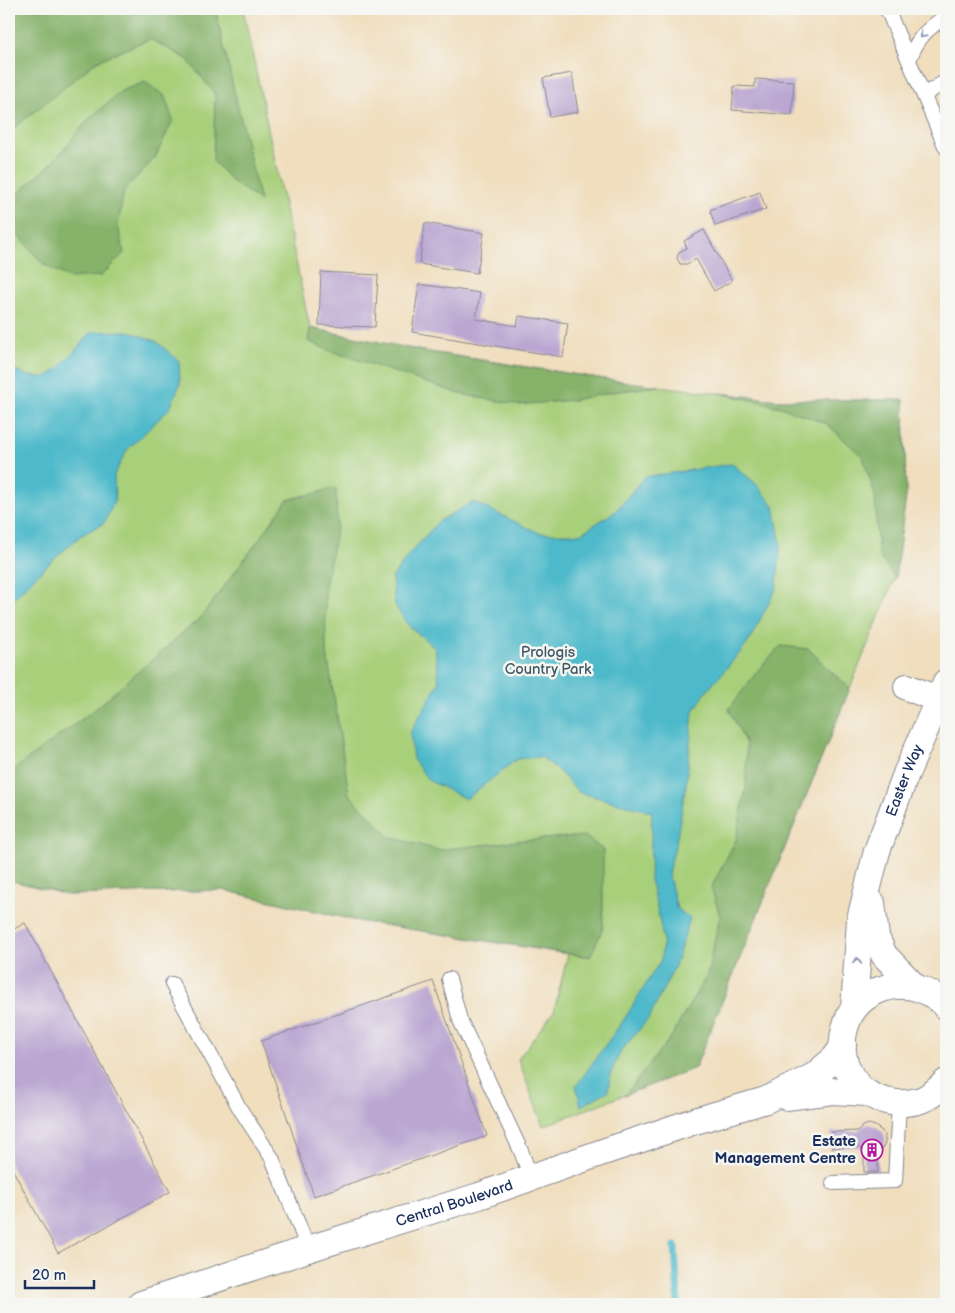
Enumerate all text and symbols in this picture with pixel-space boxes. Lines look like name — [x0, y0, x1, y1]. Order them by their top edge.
one-way arrow — [920, 29, 929, 38]
park label: Prologis Country Park — [505, 643, 592, 679]
street label: Easter Way — [882, 741, 928, 819]
one-way arrow — [851, 957, 862, 965]
place label: Estate Management Centre — [715, 1132, 856, 1168]
building icon: Estate Management Centre — [860, 1138, 884, 1162]
street label: Central Boulevard — [393, 1176, 516, 1231]
scale bar — [25, 1258, 94, 1290]
text: 20 m — [32, 1266, 66, 1285]

